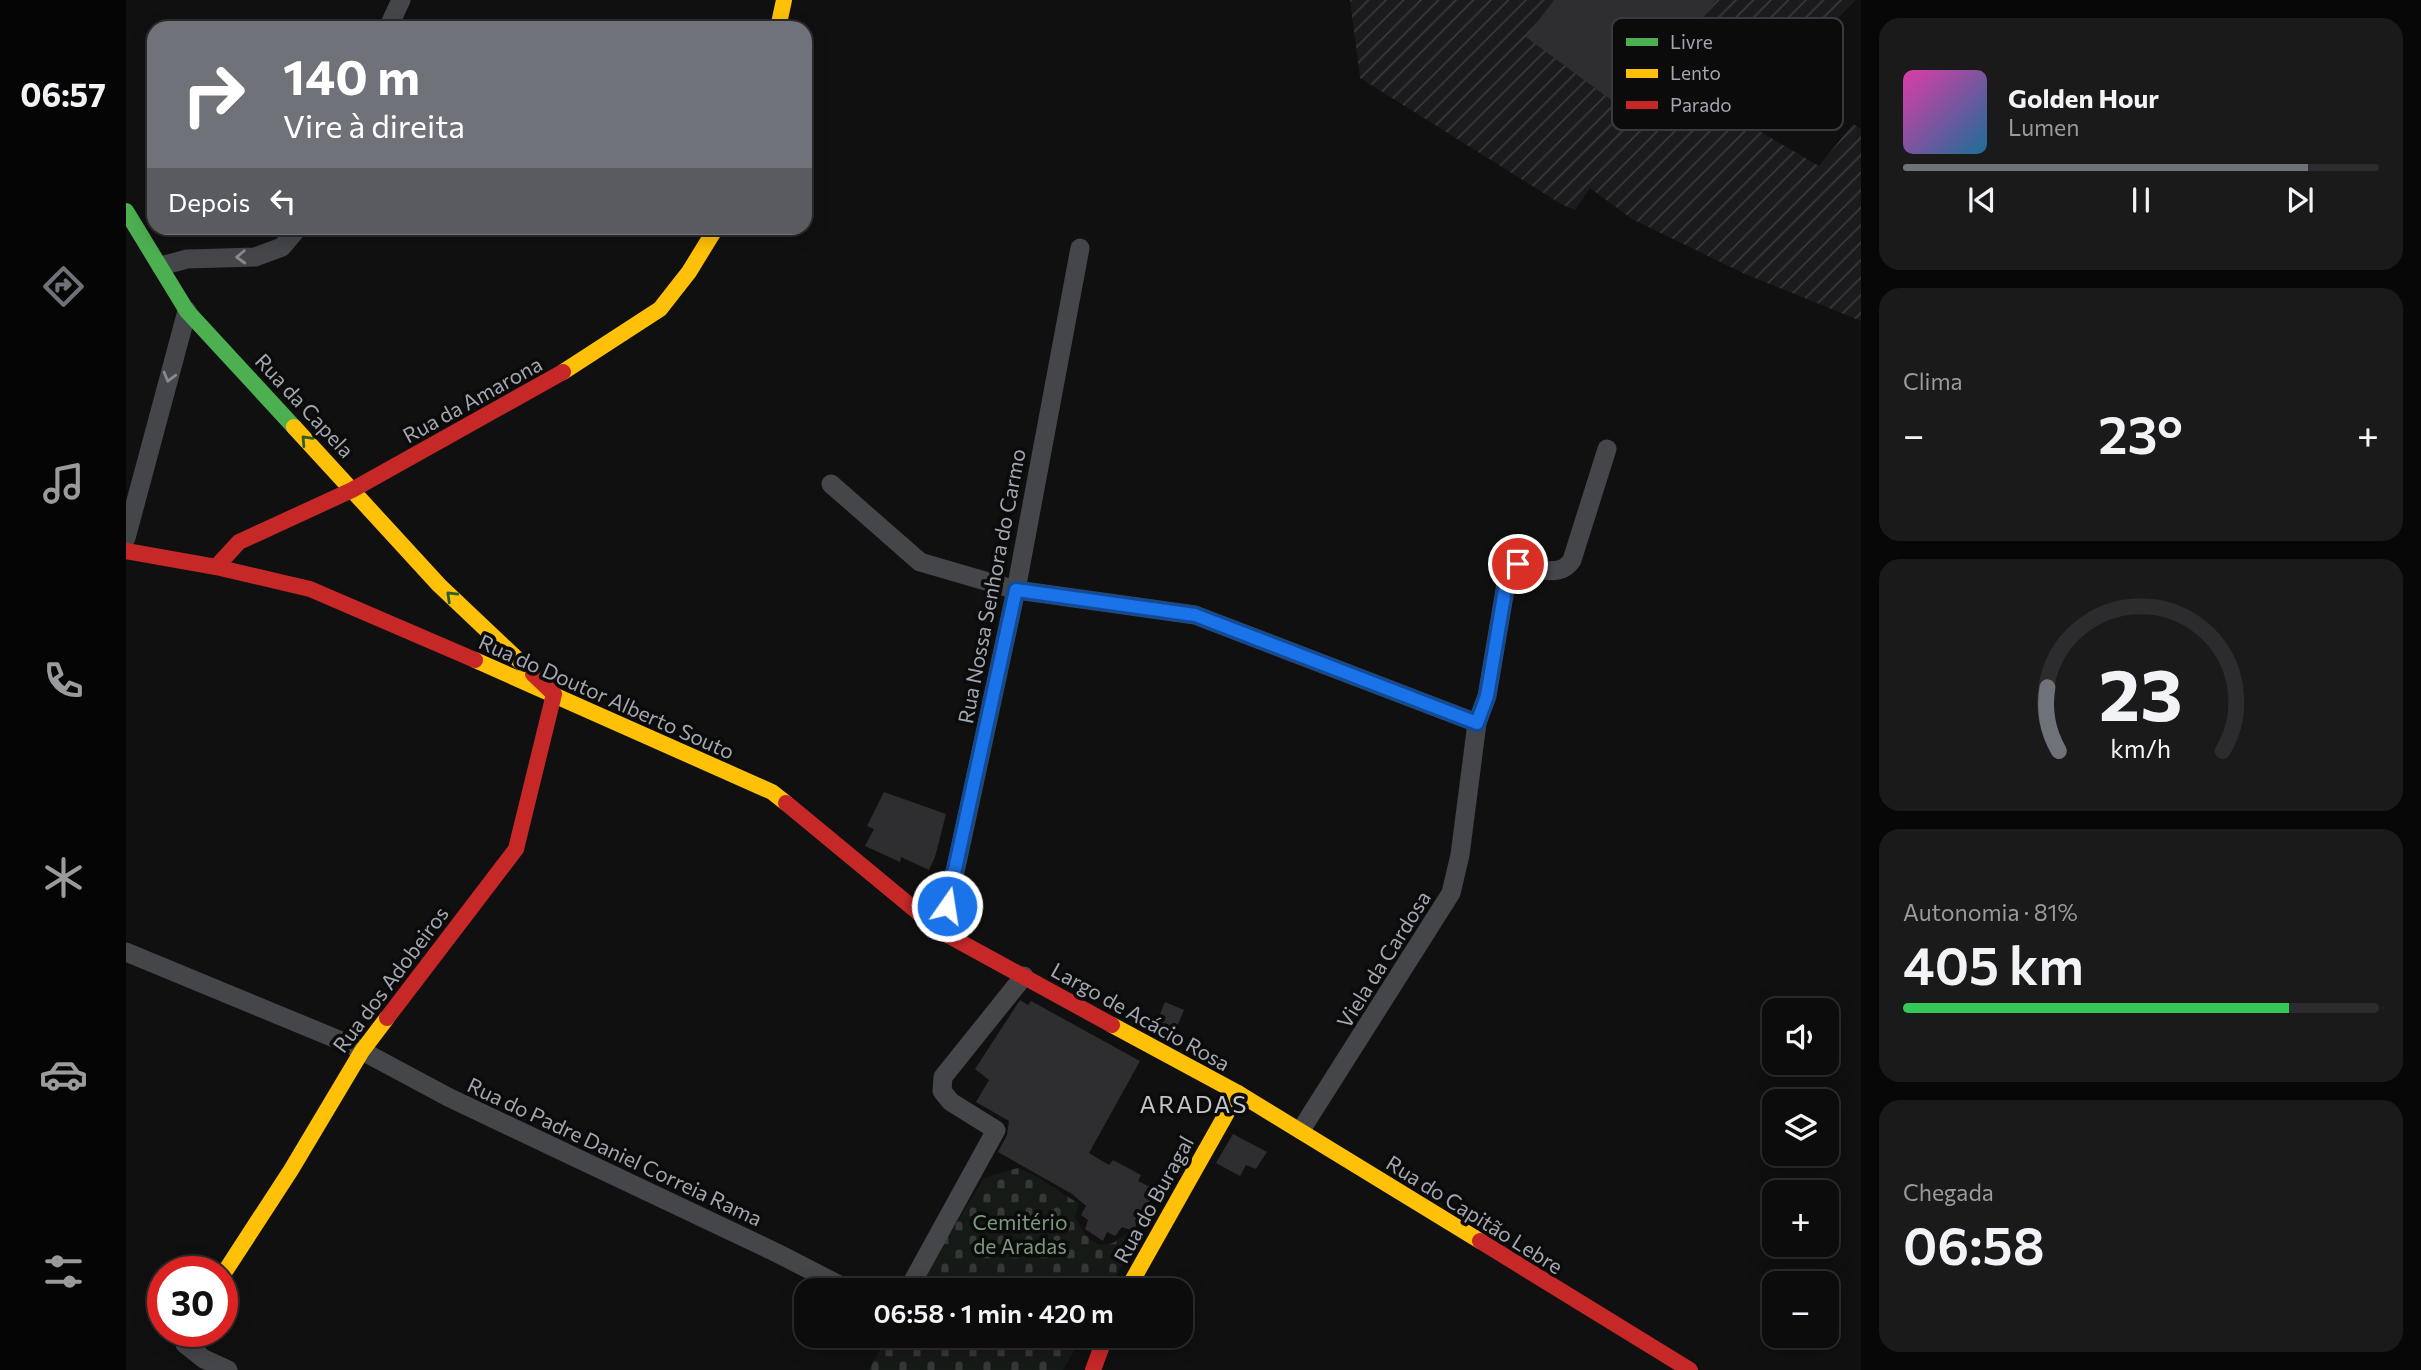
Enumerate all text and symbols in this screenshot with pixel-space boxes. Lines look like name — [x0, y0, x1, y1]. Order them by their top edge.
legend — [1612, 18, 1843, 130]
text: Livre — [1670, 30, 1713, 53]
text: 140 m — [283, 45, 420, 105]
icon: right — [168, 49, 259, 140]
text: Lento — [1670, 61, 1721, 84]
text: 06:57 — [20, 74, 106, 114]
text: Golden Hour — [2008, 82, 2159, 113]
text: Parado — [1670, 93, 1732, 116]
text: Vire à direita — [283, 105, 465, 145]
text: Lumen — [2008, 113, 2079, 141]
icon: previous — [1963, 181, 2001, 219]
icon: pause — [2122, 181, 2160, 219]
icon: next — [2281, 181, 2319, 219]
icon: left — [264, 182, 302, 220]
text: Depois — [168, 186, 250, 217]
one-way arrow — [235, 250, 246, 265]
icon: directions — [39, 262, 88, 311]
street label: Rua da Capela — [250, 348, 360, 462]
street label: Rua da Amarona — [398, 350, 546, 448]
text: Clima — [1903, 367, 1963, 395]
one-way arrow — [163, 371, 177, 383]
text: 23° — [2098, 401, 2183, 465]
text: − — [1903, 410, 1925, 457]
text: + — [2357, 410, 2379, 457]
one-way arrow — [302, 435, 314, 448]
street label: Rua Nossa Senhora do Carmo — [952, 446, 1030, 726]
icon: music — [39, 459, 88, 508]
pin — [1488, 534, 1548, 594]
icon: arrive — [1499, 545, 1537, 583]
one-way arrow — [446, 592, 459, 605]
street label: Rua do Doutor Alberto Souto — [475, 628, 739, 764]
text: 23 — [2099, 647, 2183, 736]
icon: phone — [39, 656, 88, 705]
text: km/h — [2111, 733, 2171, 763]
icon: climate — [39, 853, 88, 902]
position arrow — [910, 869, 984, 943]
street label: Viela da Cardosa — [1331, 886, 1435, 1032]
text: Autonomia · 81% — [1903, 898, 2078, 926]
street label: Rua dos Adobeiros — [327, 901, 453, 1057]
text: 405 km — [1903, 932, 2084, 996]
street label: Largo de Acácio Rosa — [1047, 957, 1235, 1075]
map controls — [1762, 998, 1839, 1348]
button: sound — [1762, 998, 1839, 1075]
icon: car — [39, 1050, 88, 1099]
street label: Rua do Padre Daniel Correia Rama — [464, 1072, 766, 1230]
district label: ARADAS — [1140, 1089, 1248, 1118]
button: layers — [1762, 1089, 1839, 1166]
street label: Rua do Buragal — [1108, 1131, 1198, 1267]
street label: Rua do Capitão Lebre — [1382, 1150, 1568, 1278]
text: Chegada — [1903, 1178, 1994, 1206]
button: + — [1762, 1180, 1839, 1257]
park label: Cemitério de Aradas — [972, 1209, 1068, 1258]
text: 06:58 — [1903, 1212, 2045, 1276]
icon: filters — [39, 1247, 88, 1296]
speed limit sign: 30 — [147, 1256, 238, 1347]
button: − — [1762, 1271, 1839, 1348]
text: 06:58 · 1 min · 420 m — [873, 1297, 1114, 1328]

